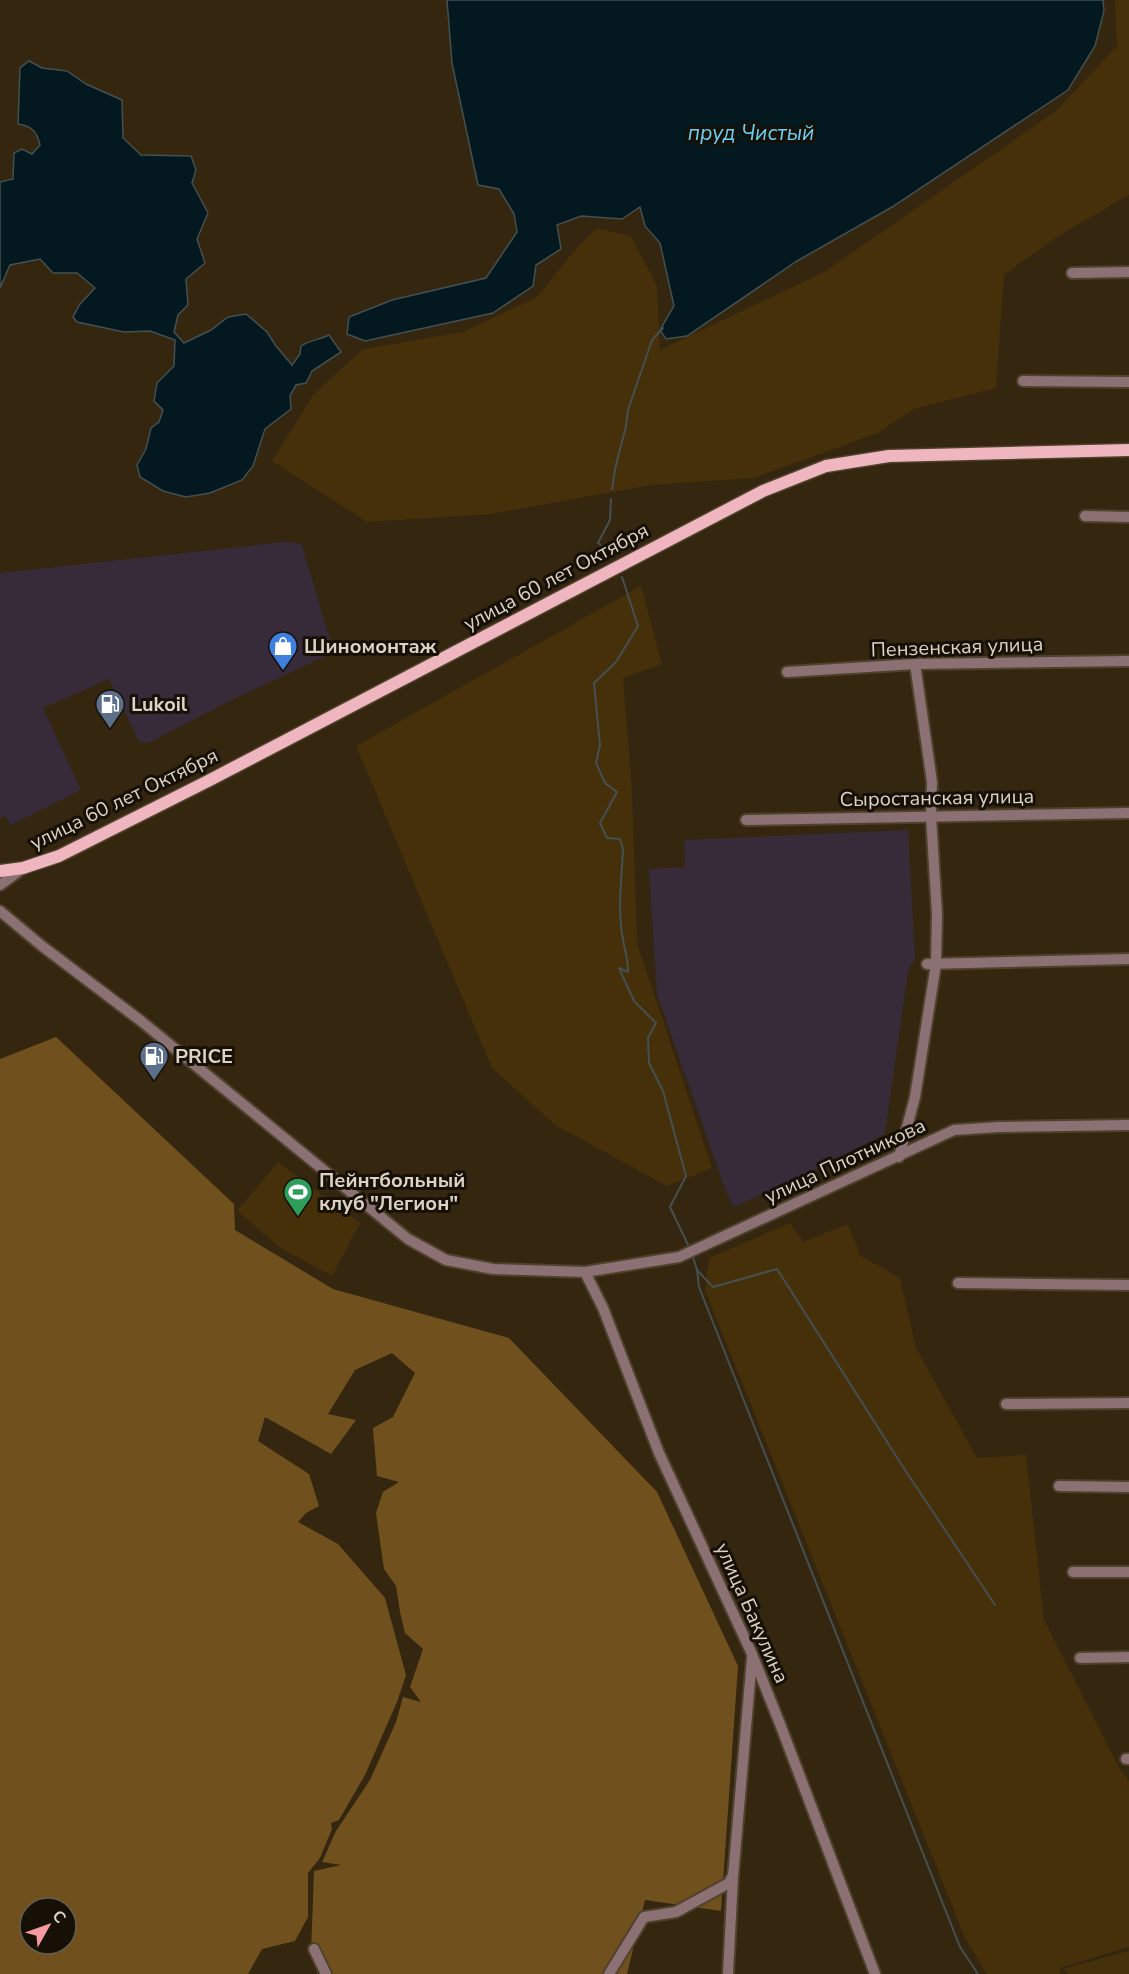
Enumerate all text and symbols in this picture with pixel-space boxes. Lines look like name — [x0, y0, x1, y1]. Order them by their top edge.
water label: пруд Чистый — [688, 119, 814, 147]
street label: улица 60 лет Октября — [459, 517, 653, 637]
shop icon: Шиномонтаж — [267, 630, 299, 672]
street label: Пензенская улица — [870, 630, 1044, 664]
place label: Шиномонтаж — [304, 633, 437, 660]
fuel station icon: Lukoil — [94, 688, 126, 730]
place label: Lukoil — [131, 691, 188, 718]
street label: улица 60 лет Октября — [26, 742, 222, 856]
street label: Сыростанская улица — [839, 783, 1035, 813]
fuel station icon: PRICE — [138, 1040, 170, 1082]
place label: PRICE — [175, 1043, 233, 1070]
street label: улица Плотникова — [760, 1112, 930, 1210]
place label: Пейнтбольный клуб "Легион" — [319, 1167, 465, 1217]
sports icon: Пейнтбольный клуб "Легион" — [282, 1176, 314, 1218]
street label: улица Бакулина — [709, 1539, 795, 1687]
north arrow — [18, 1896, 78, 1956]
text: С — [47, 1906, 71, 1928]

